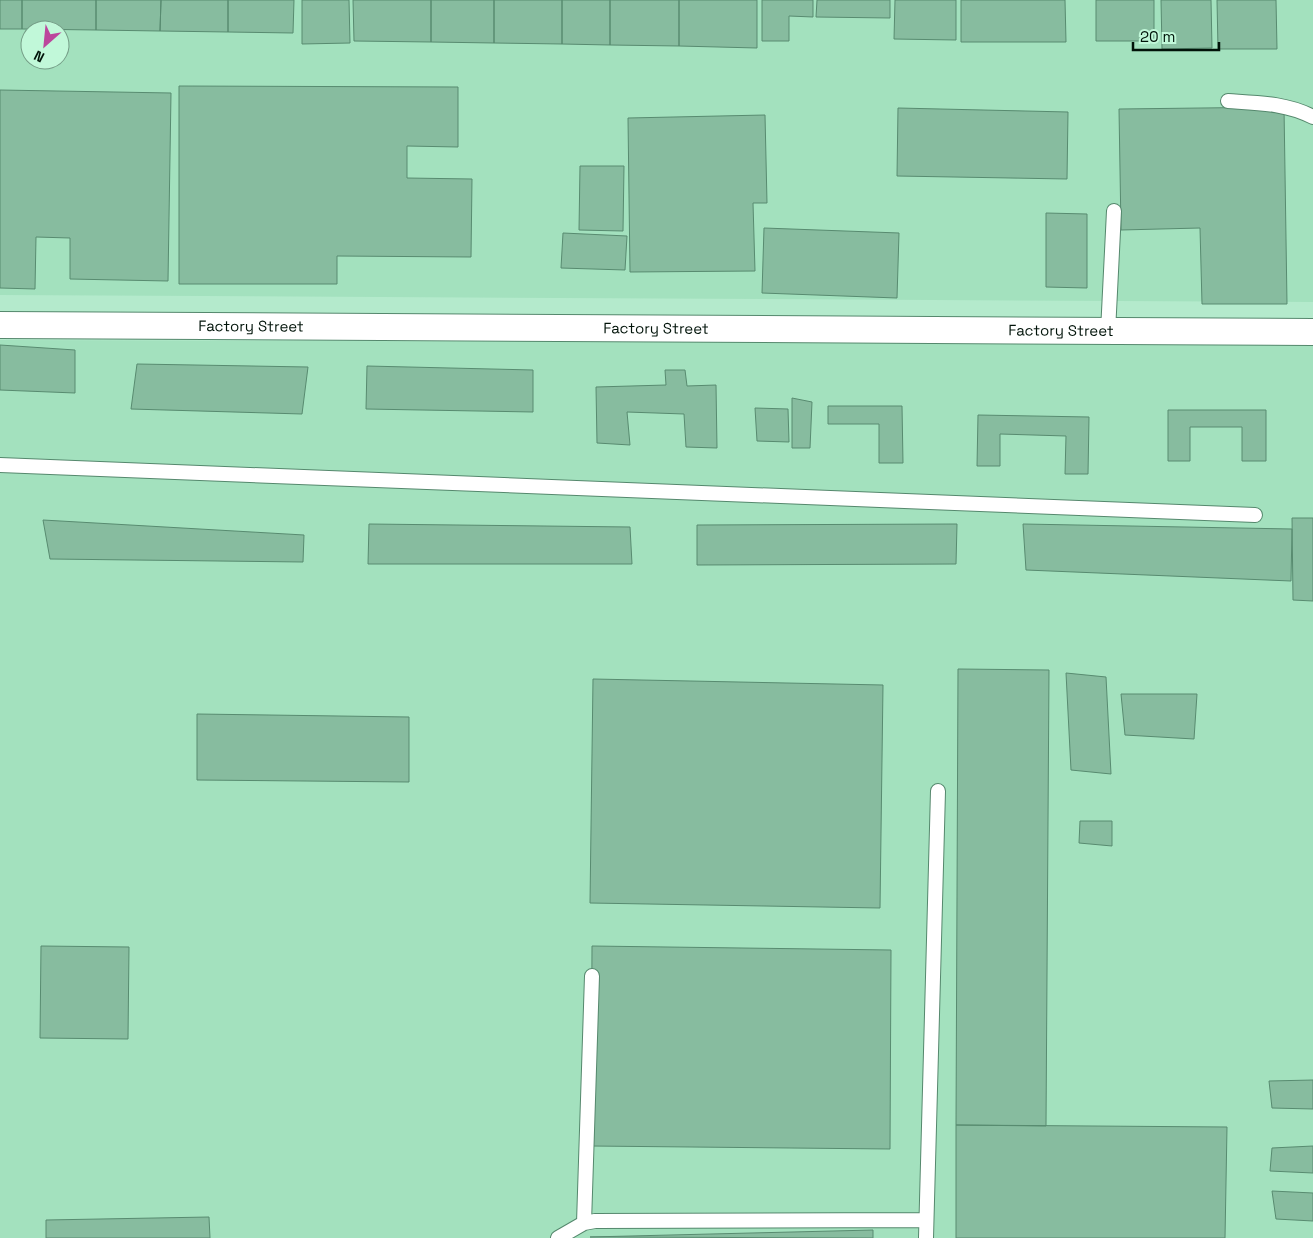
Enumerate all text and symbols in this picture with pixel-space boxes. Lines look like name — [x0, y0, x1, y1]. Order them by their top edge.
north arrow — [20, 20, 70, 70]
scale bar — [1133, 20, 1219, 52]
text: 20 m — [1140, 27, 1175, 46]
text: N — [31, 46, 47, 67]
street label: Factory Street — [198, 316, 304, 336]
street label: Factory Street — [603, 318, 709, 338]
street label: Factory Street — [1008, 320, 1114, 340]

